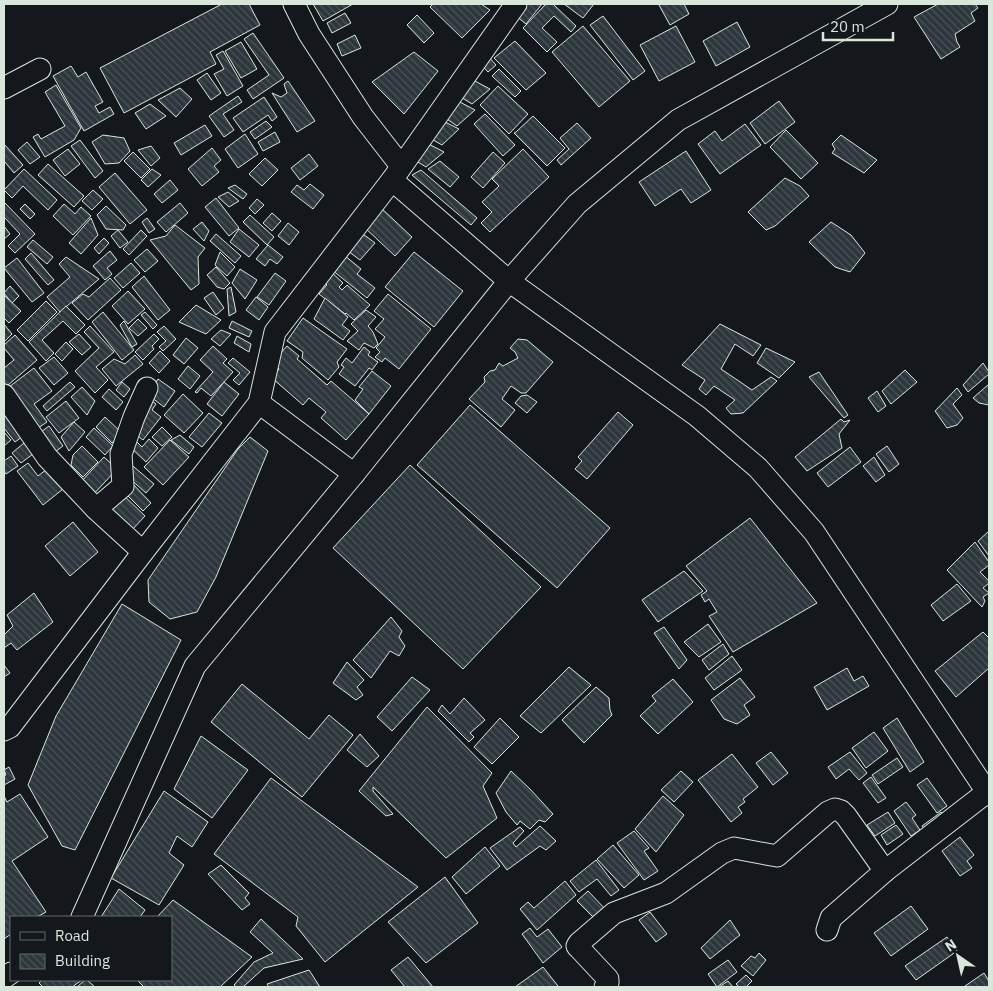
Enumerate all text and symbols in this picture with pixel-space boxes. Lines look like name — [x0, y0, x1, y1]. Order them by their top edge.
scale bar — [823, 10, 893, 42]
text: 20 m — [830, 17, 865, 36]
legend — [10, 916, 172, 981]
text: Road — [55, 926, 90, 945]
north arrow — [933, 931, 983, 981]
text: N — [941, 935, 960, 956]
text: Building — [55, 951, 110, 970]

